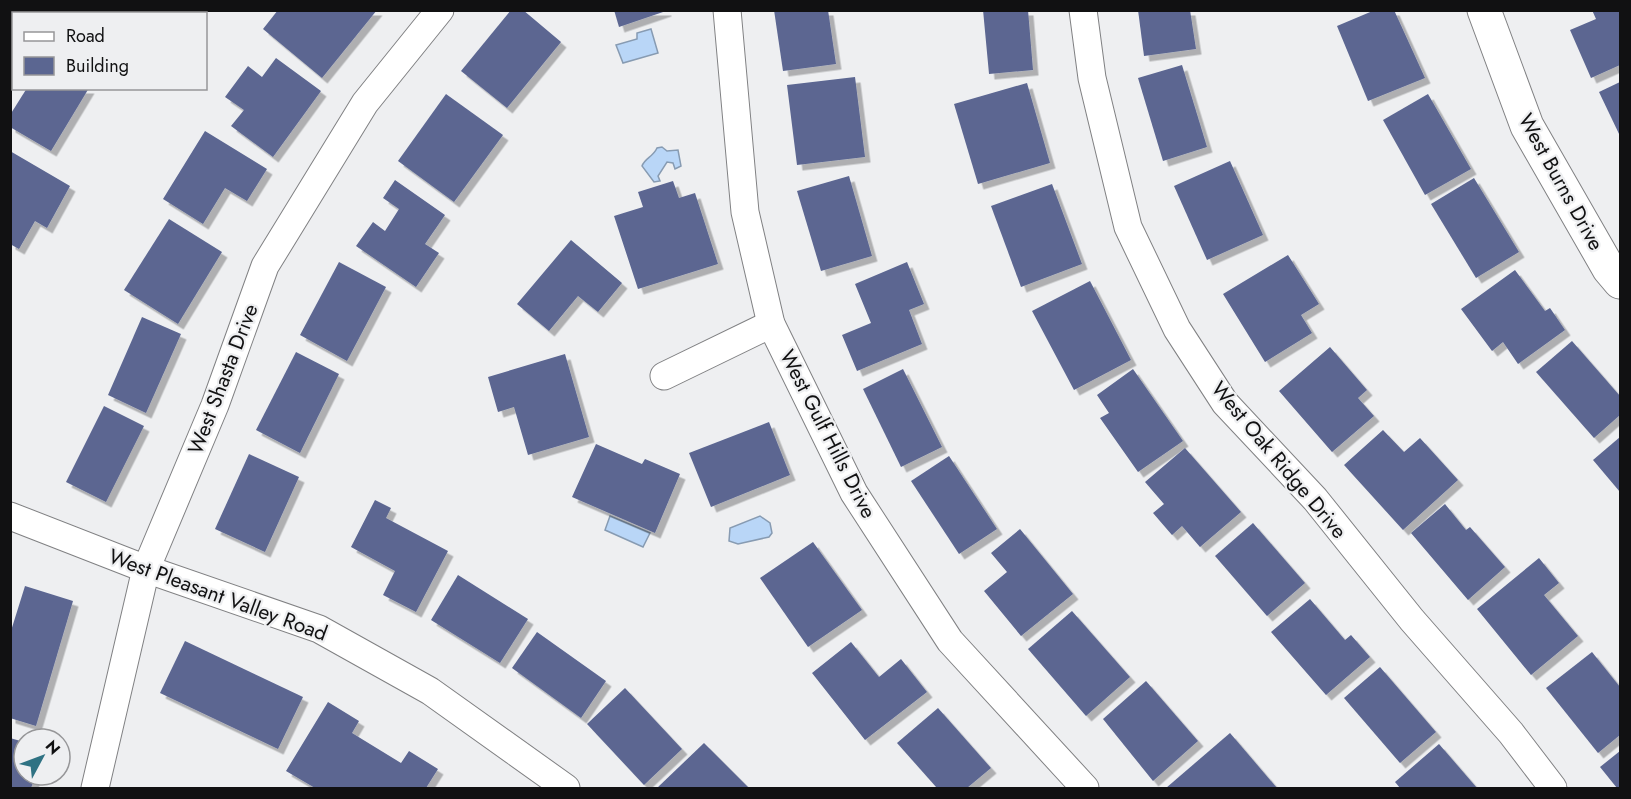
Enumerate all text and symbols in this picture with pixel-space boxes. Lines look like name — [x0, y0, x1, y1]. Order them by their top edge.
legend — [12, 12, 207, 90]
text: Road — [66, 23, 105, 49]
text: Building — [66, 53, 129, 79]
street label: West Burns Drive — [1511, 108, 1611, 256]
street label: West Shasta Drive — [181, 299, 266, 459]
street label: West Gulf Hills Drive — [772, 344, 884, 524]
street label: West Oak Ridge Drive — [1204, 375, 1354, 545]
street label: West Pleasant Valley Road — [104, 541, 332, 649]
north arrow — [12, 727, 72, 787]
text: N — [40, 735, 66, 760]

